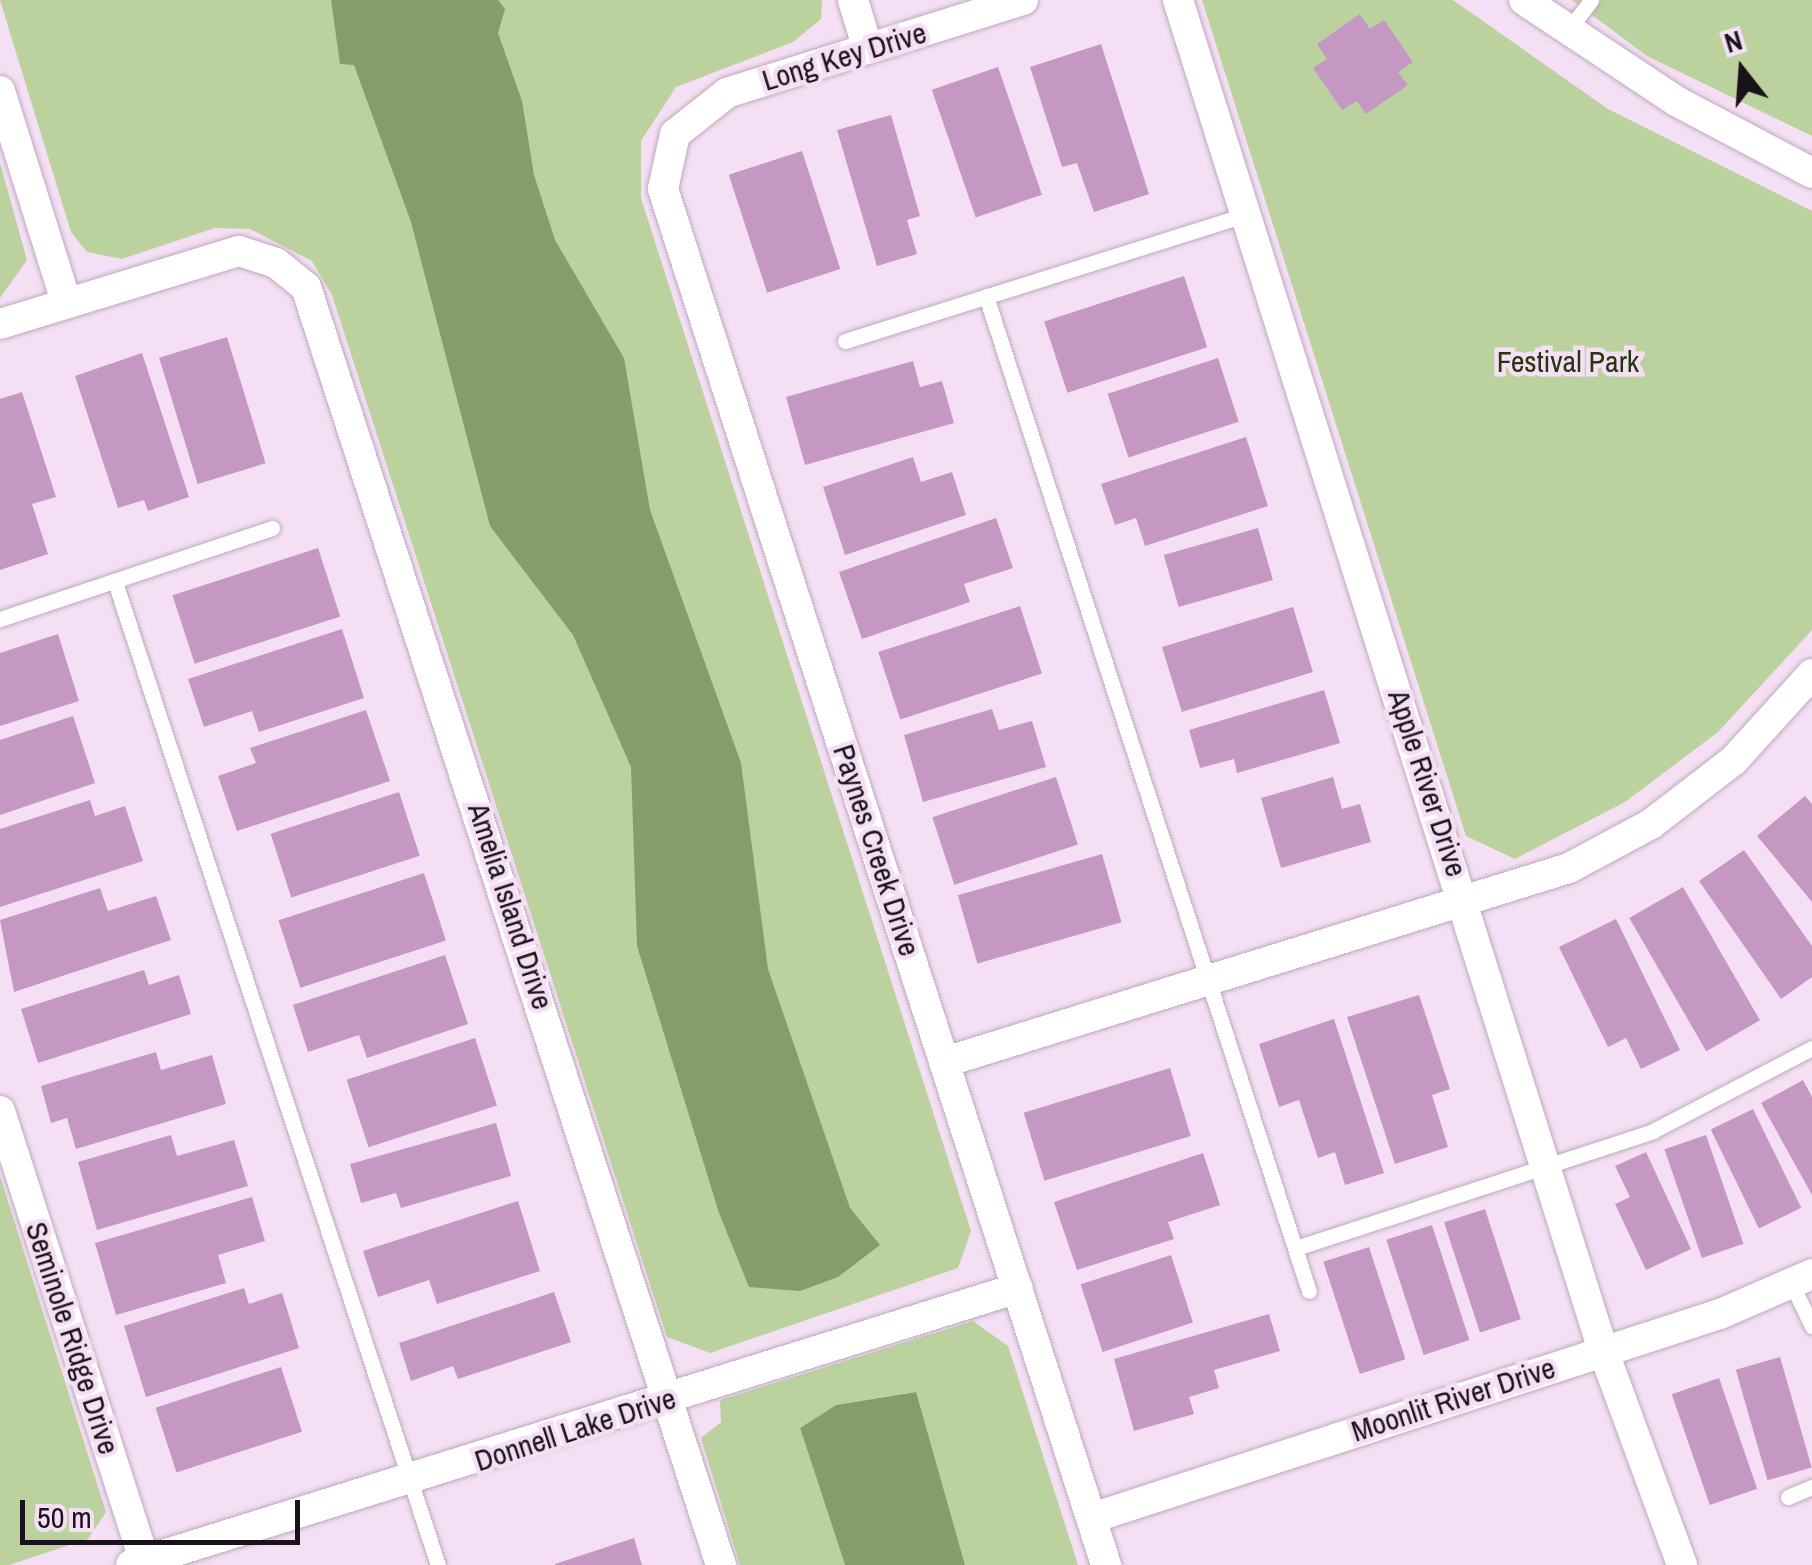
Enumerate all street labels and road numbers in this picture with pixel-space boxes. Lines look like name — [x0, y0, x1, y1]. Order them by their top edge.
street label: Long Key Drive — [758, 14, 930, 98]
street label: Apple River Drive — [1381, 685, 1475, 881]
street label: Paynes Creek Drive — [826, 740, 928, 960]
street label: Amelia Island Drive — [461, 798, 561, 1014]
street label: Seminole Ridge Drive — [18, 1217, 128, 1459]
street label: Moonlit River Drive — [1347, 1349, 1559, 1449]
street label: Donnell Lake Drive — [470, 1380, 680, 1478]

